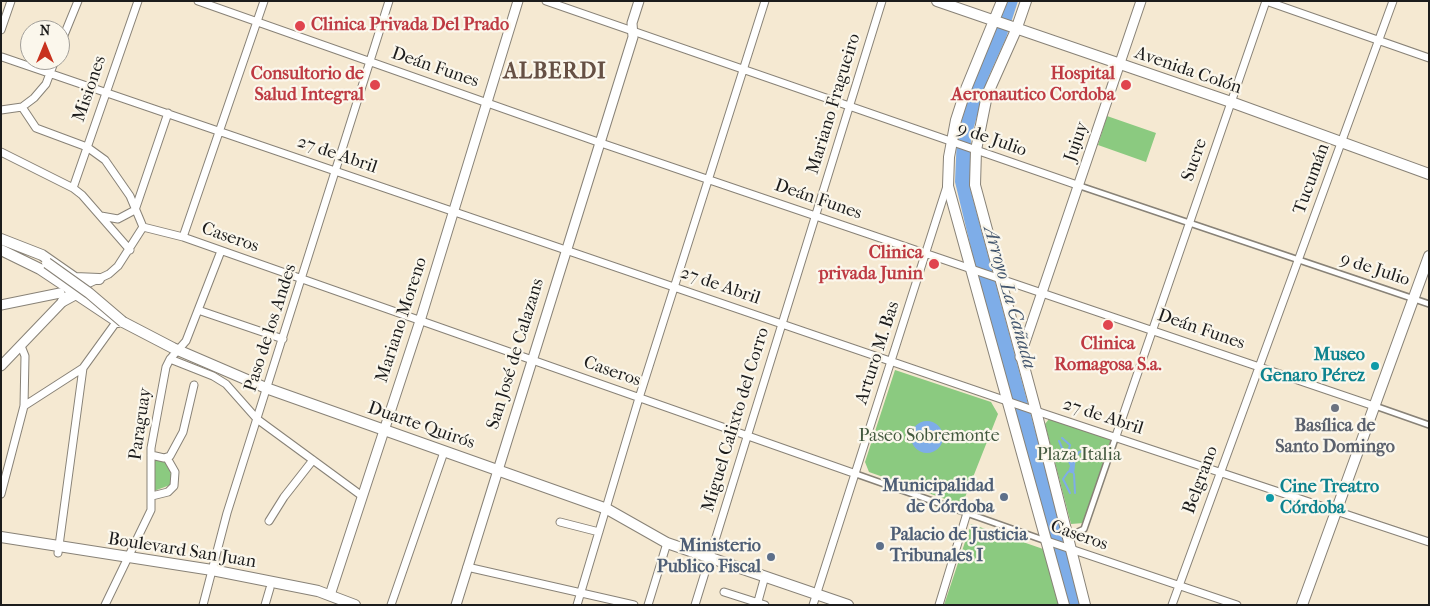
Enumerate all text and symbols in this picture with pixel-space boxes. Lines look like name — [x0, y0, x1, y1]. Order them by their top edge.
place label: Clinica Privada Del Prado — [311, 15, 509, 37]
marker: Clinica Privada Del Prado — [293, 19, 307, 33]
north arrow — [20, 20, 70, 70]
text: N — [40, 22, 50, 39]
street label: Mariano Fragueiro — [802, 31, 866, 177]
street label: Deán Funes — [388, 43, 482, 93]
street label: Avenida Colón — [1132, 43, 1244, 99]
street label: Misiones — [69, 53, 111, 125]
district label: ALBERDI — [503, 60, 607, 86]
place label: Consultorio de Salud Integral — [251, 64, 364, 106]
place label: Hospital Aeronautico Cordoba — [951, 64, 1115, 106]
marker: Consultorio de Salud Integral — [368, 78, 382, 92]
marker: Hospital Aeronautico Cordoba — [1119, 78, 1133, 92]
street label: 9 de Julio — [955, 118, 1029, 162]
street label: Jujuy — [1060, 119, 1094, 165]
street label: 27 de Abril — [294, 131, 380, 179]
street label: Sucre — [1178, 136, 1212, 184]
street label: Tucumán — [1289, 141, 1335, 217]
street label: Deán Funes — [771, 175, 865, 225]
street label: Caseros — [198, 218, 262, 258]
water label: Arroyo La Cañada — [978, 224, 1040, 372]
place label: Clinica privada Junin — [819, 243, 923, 286]
street label: 9 de Julio — [1338, 249, 1412, 291]
street label: Mariano Moreno — [372, 255, 432, 385]
marker: Clinica privada Junin — [927, 257, 941, 271]
street label: Paso de los Andes — [240, 261, 302, 395]
street label: 27 de Abril — [677, 262, 763, 310]
street label: San José de Calazans — [483, 276, 549, 432]
street label: Arturo M. Bas — [851, 299, 905, 407]
street label: Deán Funes — [1154, 305, 1248, 355]
marker: Clinica Romagosa S.a. — [1101, 318, 1115, 332]
street label: Miguel Calixto del Corro — [698, 325, 774, 515]
place label: Clinica Romagosa S.a. — [1054, 334, 1162, 376]
place label: Museo Genaro Pérez — [1260, 345, 1365, 388]
street label: Caseros — [580, 352, 644, 392]
marker: Museo Genaro Pérez — [1369, 360, 1381, 372]
street label: Paraguay — [125, 386, 157, 462]
street label: 27 de Abril — [1060, 394, 1146, 440]
street label: Duarte Quirós — [365, 398, 477, 454]
marker: Basílica de Santo Domingo — [1329, 402, 1341, 414]
place label: Basílica de Santo Domingo — [1275, 416, 1395, 458]
park label: Paseo Sobremonte — [858, 426, 1000, 448]
street label: Belgrano — [1179, 443, 1223, 517]
park label: Plaza Italia — [1037, 445, 1121, 467]
place label: Municipalidad de Córdoba — [882, 476, 994, 518]
place label: Cine Treatro Córdoba — [1280, 477, 1379, 520]
marker: Municipalidad de Córdoba — [998, 491, 1010, 503]
marker: Cine Treatro Córdoba — [1264, 492, 1276, 504]
street label: Caseros — [1047, 516, 1111, 556]
place label: Palacio de Justicia Tribunales I — [890, 525, 1027, 568]
street label: Boulevard San Juan — [106, 529, 258, 573]
place label: Ministerio Publico Fiscal — [657, 536, 761, 578]
marker: Palacio de Justicia Tribunales I — [874, 540, 886, 552]
marker: Ministerio Publico Fiscal — [765, 551, 777, 563]

